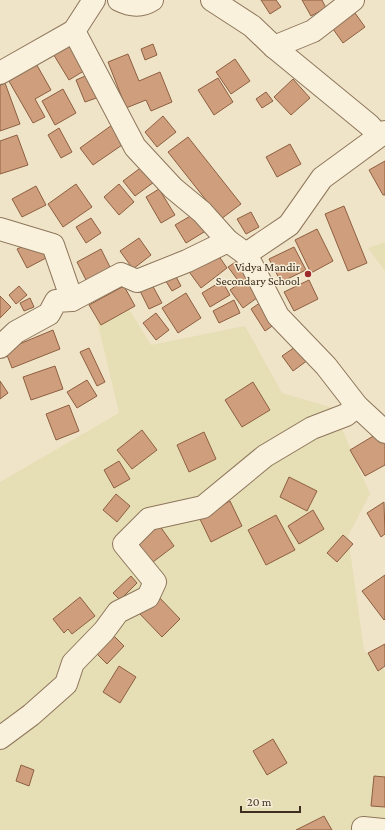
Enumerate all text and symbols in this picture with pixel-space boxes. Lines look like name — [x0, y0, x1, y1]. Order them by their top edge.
place label: Vidya Mandir Secondary School — [216, 260, 301, 288]
marker: Vidya Mandir Secondary School — [303, 269, 313, 279]
scale bar — [241, 788, 300, 814]
text: 20 m — [247, 795, 272, 809]

